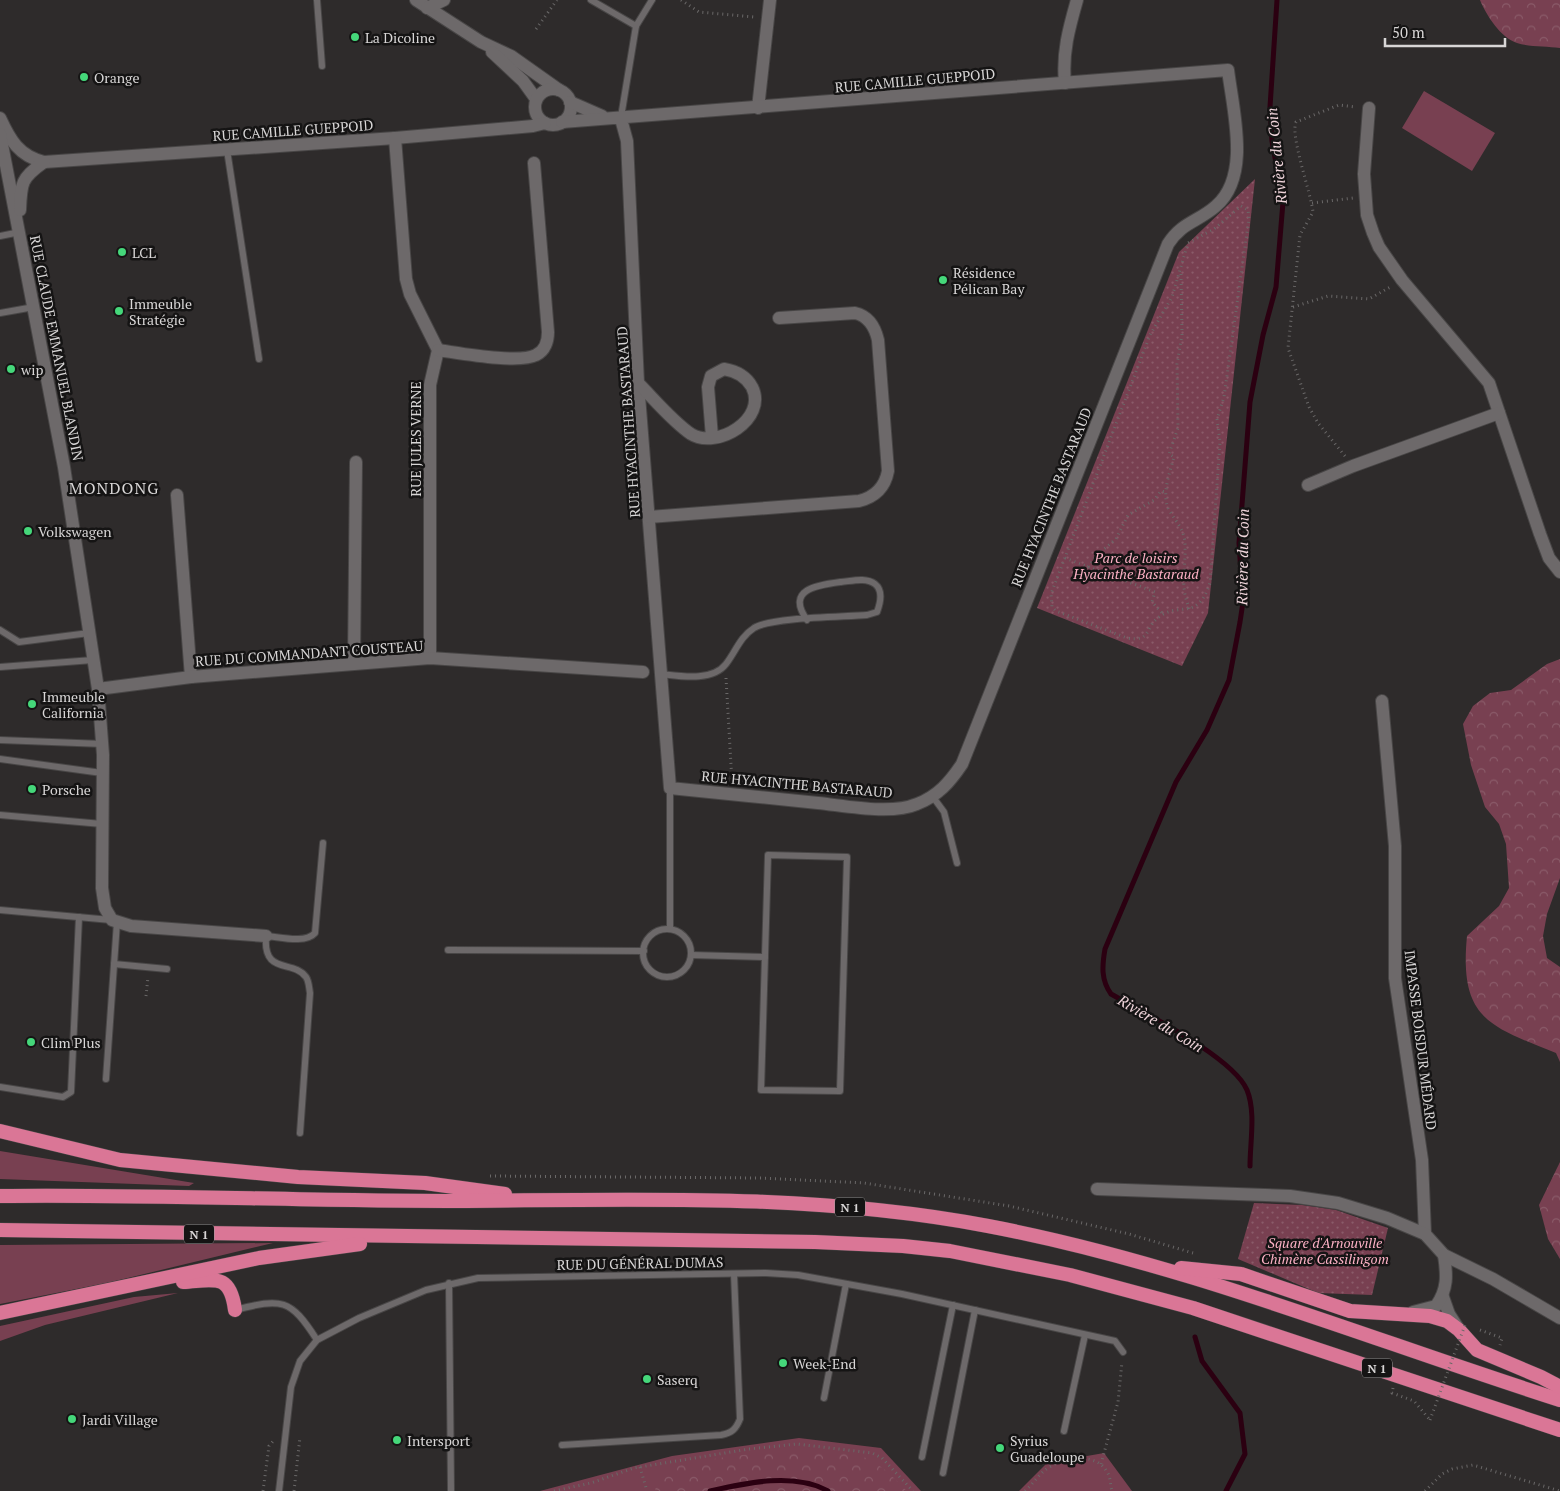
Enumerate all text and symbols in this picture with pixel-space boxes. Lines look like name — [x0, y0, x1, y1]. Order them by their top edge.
scale bar — [1385, 15, 1505, 47]
text: 50 m — [1392, 22, 1425, 42]
place label: La Dicoline — [365, 28, 435, 47]
marker: La Dicoline — [349, 31, 361, 43]
street label: RUE CAMILLE GUEPPOID — [834, 64, 996, 96]
place label: Orange — [94, 68, 140, 87]
marker: Orange — [78, 71, 90, 83]
water label: Rivière du Coin — [1261, 107, 1291, 206]
street label: RUE CAMILLE GUEPPOID — [212, 115, 374, 145]
street label: RUE CLAUDE EMMANUEL BLANDIN — [26, 234, 88, 462]
place label: LCL — [132, 243, 156, 262]
marker: LCL — [116, 246, 128, 258]
place label: Résidence Pélican Bay — [953, 263, 1025, 298]
marker: Résidence Pélican Bay — [937, 274, 949, 286]
place label: Immeuble Stratégie — [129, 294, 192, 329]
marker: Immeuble Stratégie — [113, 305, 125, 317]
street label: RUE HYACINTHE BASTARAUD — [612, 326, 644, 518]
place label: wip — [20, 360, 43, 379]
marker: wip — [5, 363, 17, 375]
street label: RUE JULES VERNE — [406, 381, 425, 497]
street label: RUE HYACINTHE BASTARAUD — [1006, 404, 1096, 589]
district label: MONDONG — [69, 477, 159, 499]
water label: Rivière du Coin — [1231, 509, 1253, 606]
place label: Volkswagen — [38, 522, 112, 541]
marker: Volkswagen — [22, 525, 34, 537]
park label: Parc de loisirs Hyacinthe Bastaraud — [1072, 548, 1199, 583]
street label: RUE DU COMMANDANT COUSTEAU — [194, 636, 424, 670]
place label: Immeuble California — [42, 687, 105, 722]
marker: Immeuble California — [26, 698, 38, 710]
street label: RUE HYACINTHE BASTARAUD — [701, 766, 893, 802]
place label: Porsche — [42, 780, 91, 799]
marker: Porsche — [26, 783, 38, 795]
street label: IMPASSE BOISDUR MÉDARD — [1401, 949, 1441, 1131]
water label: Rivière du Coin — [1114, 989, 1208, 1056]
place label: Clim Plus — [41, 1033, 101, 1052]
marker: Clim Plus — [25, 1036, 37, 1048]
road number: N 1 — [835, 1198, 865, 1216]
road number: N 1 — [184, 1224, 214, 1244]
park label: Square d'Arnouville Chimène Cassilingom — [1261, 1233, 1389, 1268]
street label: RUE DU GÉNÉRAL DUMAS — [556, 1252, 724, 1274]
place label: Week-End — [793, 1354, 856, 1373]
marker: Week-End — [777, 1357, 789, 1369]
road number: N 1 — [1362, 1359, 1392, 1378]
place label: Saserq — [657, 1370, 698, 1389]
marker: Saserq — [641, 1373, 653, 1385]
place label: Jardi Village — [82, 1410, 158, 1429]
marker: Jardi Village — [66, 1413, 78, 1425]
place label: Intersport — [407, 1431, 471, 1450]
place label: Syrius Guadeloupe — [1010, 1431, 1085, 1466]
marker: Intersport — [391, 1434, 403, 1446]
marker: Syrius Guadeloupe — [994, 1442, 1006, 1454]

